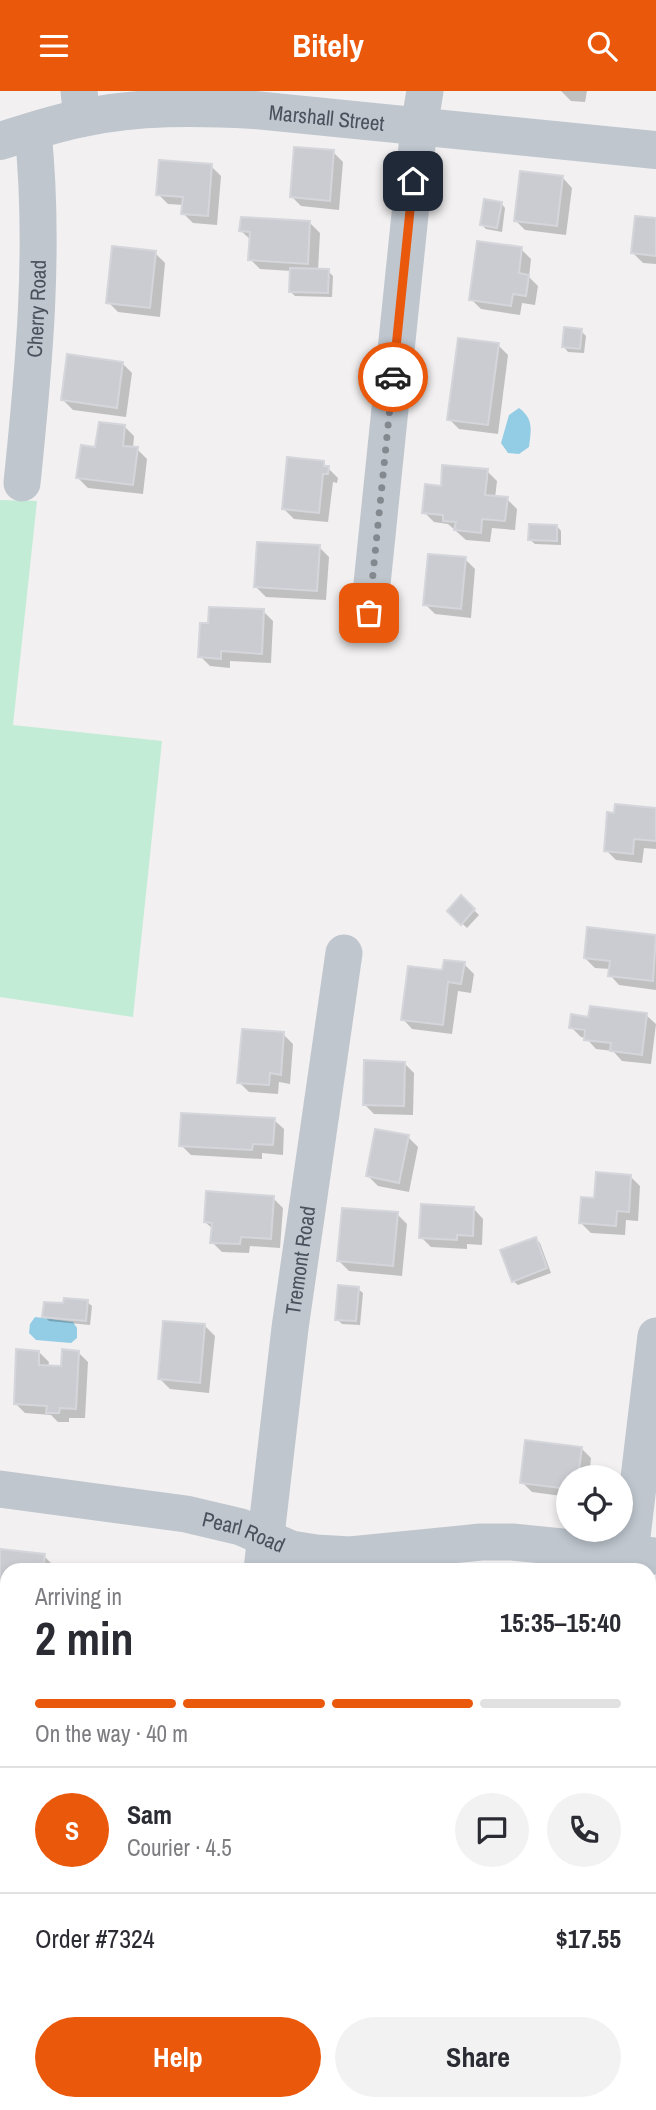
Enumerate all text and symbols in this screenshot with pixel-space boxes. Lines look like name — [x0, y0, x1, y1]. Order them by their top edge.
text: Bitely — [292, 24, 364, 67]
icon: menu — [35, 27, 73, 65]
icon: search — [583, 27, 621, 65]
street label: Marshall Street — [268, 97, 386, 137]
pin — [383, 151, 443, 211]
icon: home — [394, 162, 432, 200]
street label: Cherry Road — [19, 260, 53, 358]
courier — [358, 342, 428, 412]
icon: car — [374, 358, 412, 396]
pin — [339, 583, 399, 643]
icon: bag — [350, 594, 388, 632]
street label: Tremont Road — [278, 1204, 322, 1317]
map controls — [556, 1465, 633, 1542]
button: locate — [556, 1465, 633, 1542]
street label: Pearl Road — [199, 1504, 290, 1559]
text: Arriving in — [35, 1581, 122, 1612]
text: 15:35–15:40 — [500, 1605, 621, 1640]
text: 2 min — [35, 1607, 134, 1669]
text: On the way · 40 m — [35, 1718, 188, 1749]
button: chat — [455, 1793, 529, 1867]
button: phone — [547, 1793, 621, 1867]
text: Sam — [127, 1797, 172, 1832]
text: S — [65, 1813, 79, 1848]
text: Courier · 4.5 — [127, 1832, 232, 1863]
text: Order #7324 — [35, 1921, 155, 1956]
text: $17.55 — [556, 1921, 621, 1956]
button: Help — [35, 2017, 321, 2097]
button: Share — [335, 2017, 621, 2097]

